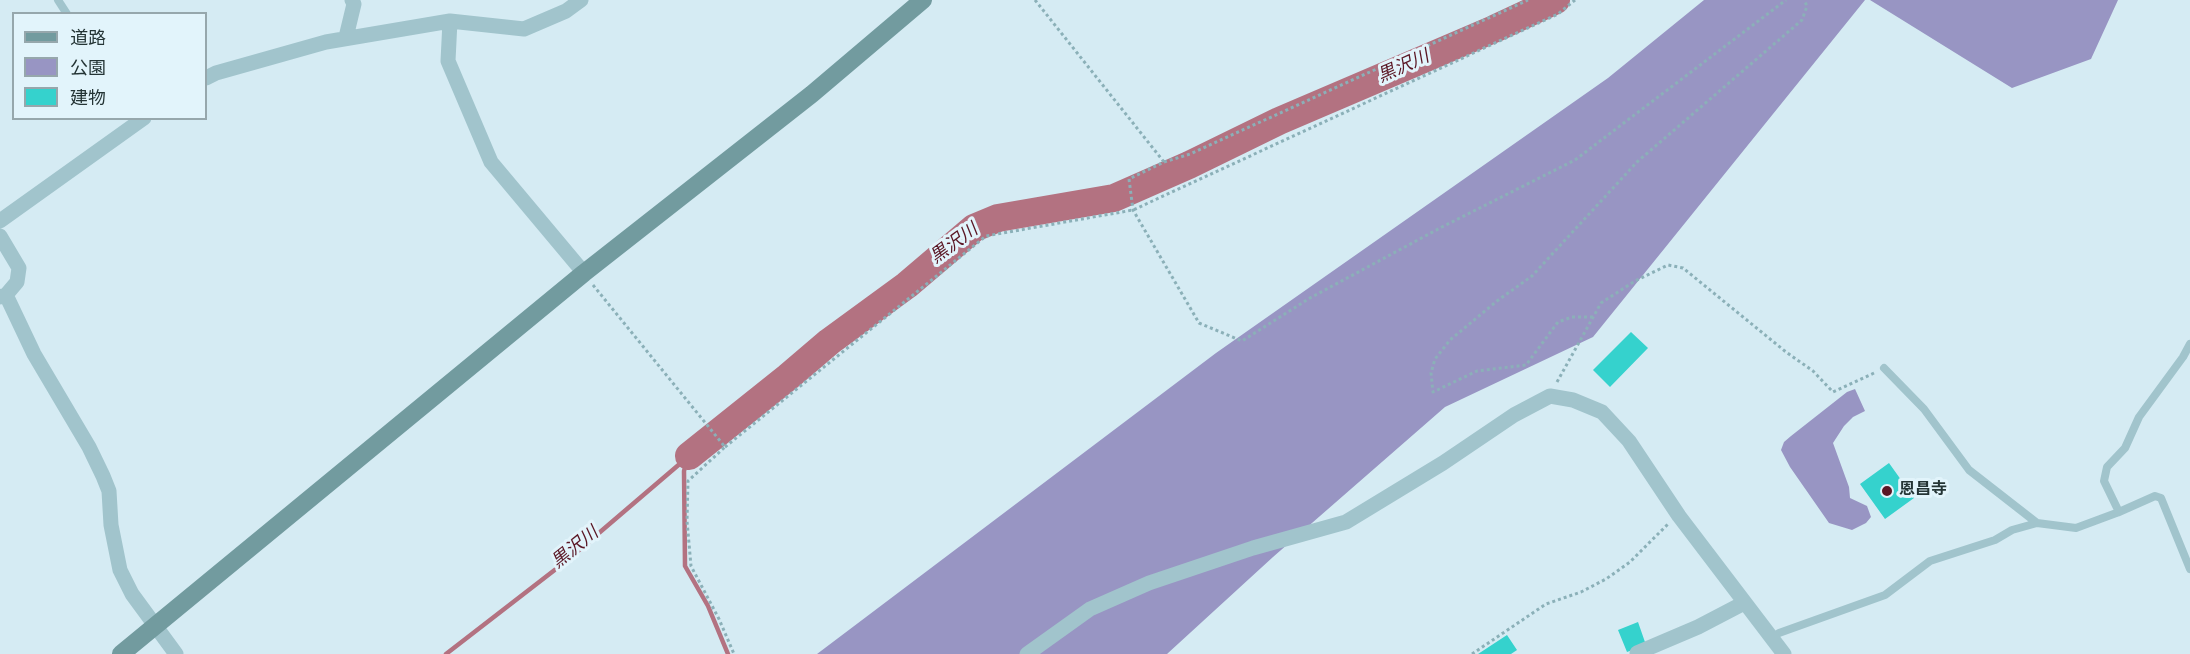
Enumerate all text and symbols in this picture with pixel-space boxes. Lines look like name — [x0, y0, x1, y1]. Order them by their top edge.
legend — [12, 12, 207, 120]
text: 道路 — [70, 28, 106, 51]
water label: 黒沢川 — [1375, 47, 1433, 89]
text: 公園 — [70, 58, 106, 81]
text: 建物 — [70, 88, 106, 111]
water label: 黒沢川 — [927, 220, 983, 270]
place label: 恩昌寺 — [1899, 481, 1947, 501]
marker: 恩昌寺 — [1880, 484, 1894, 498]
water label: 黒沢川 — [548, 524, 604, 574]

